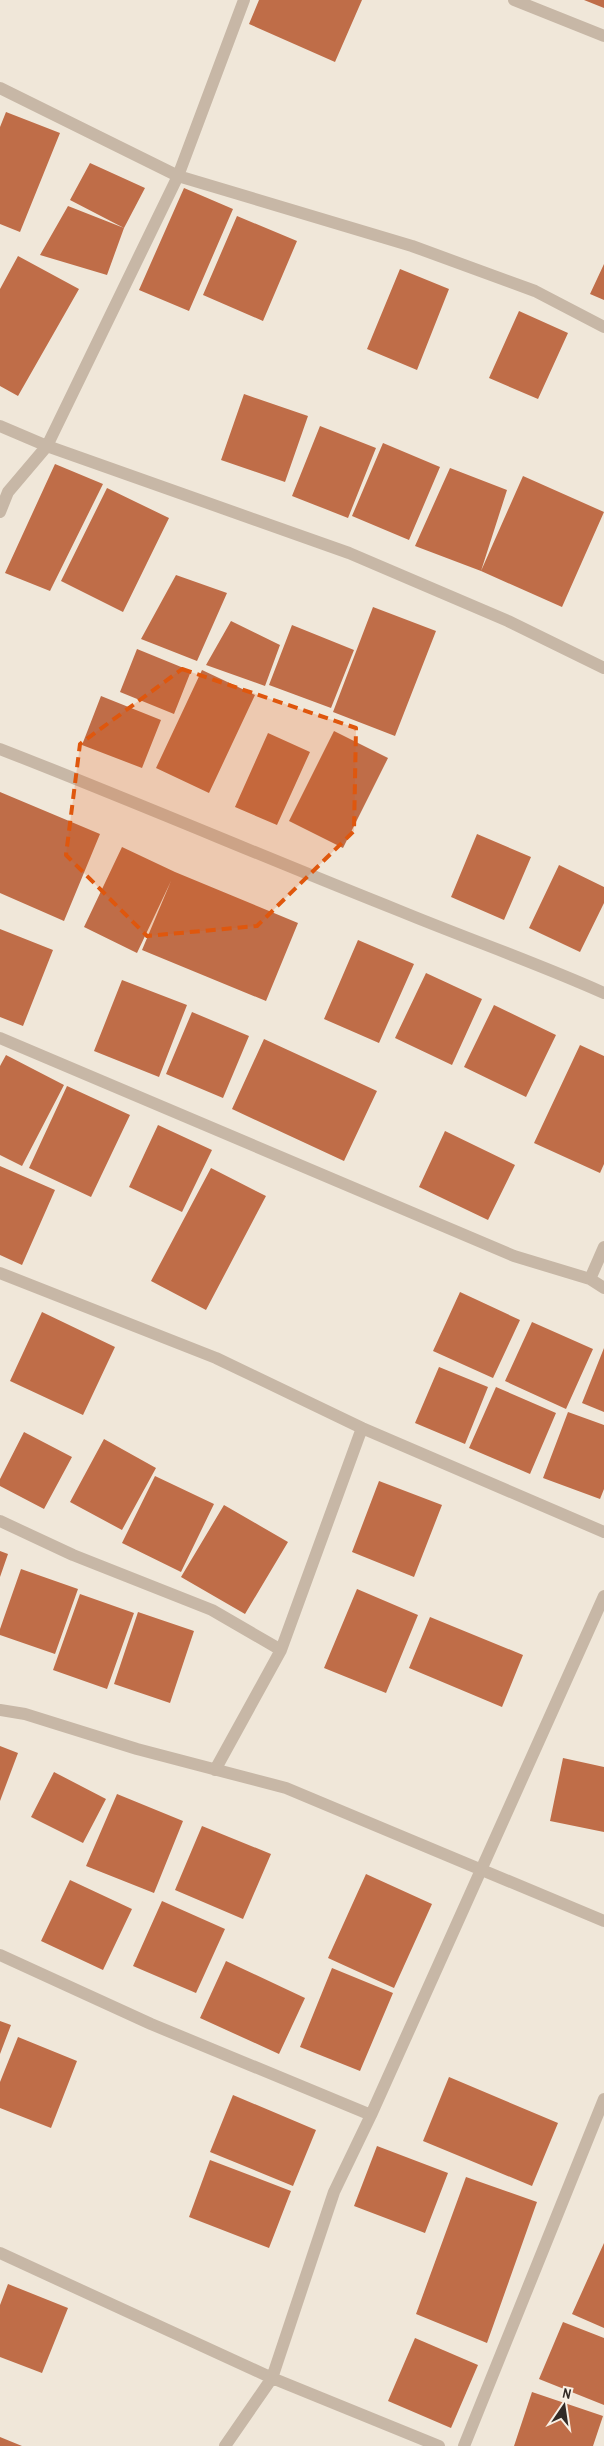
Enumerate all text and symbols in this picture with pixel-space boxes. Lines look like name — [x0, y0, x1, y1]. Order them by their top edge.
north arrow — [539, 2381, 589, 2431]
text: N — [561, 2384, 573, 2403]

